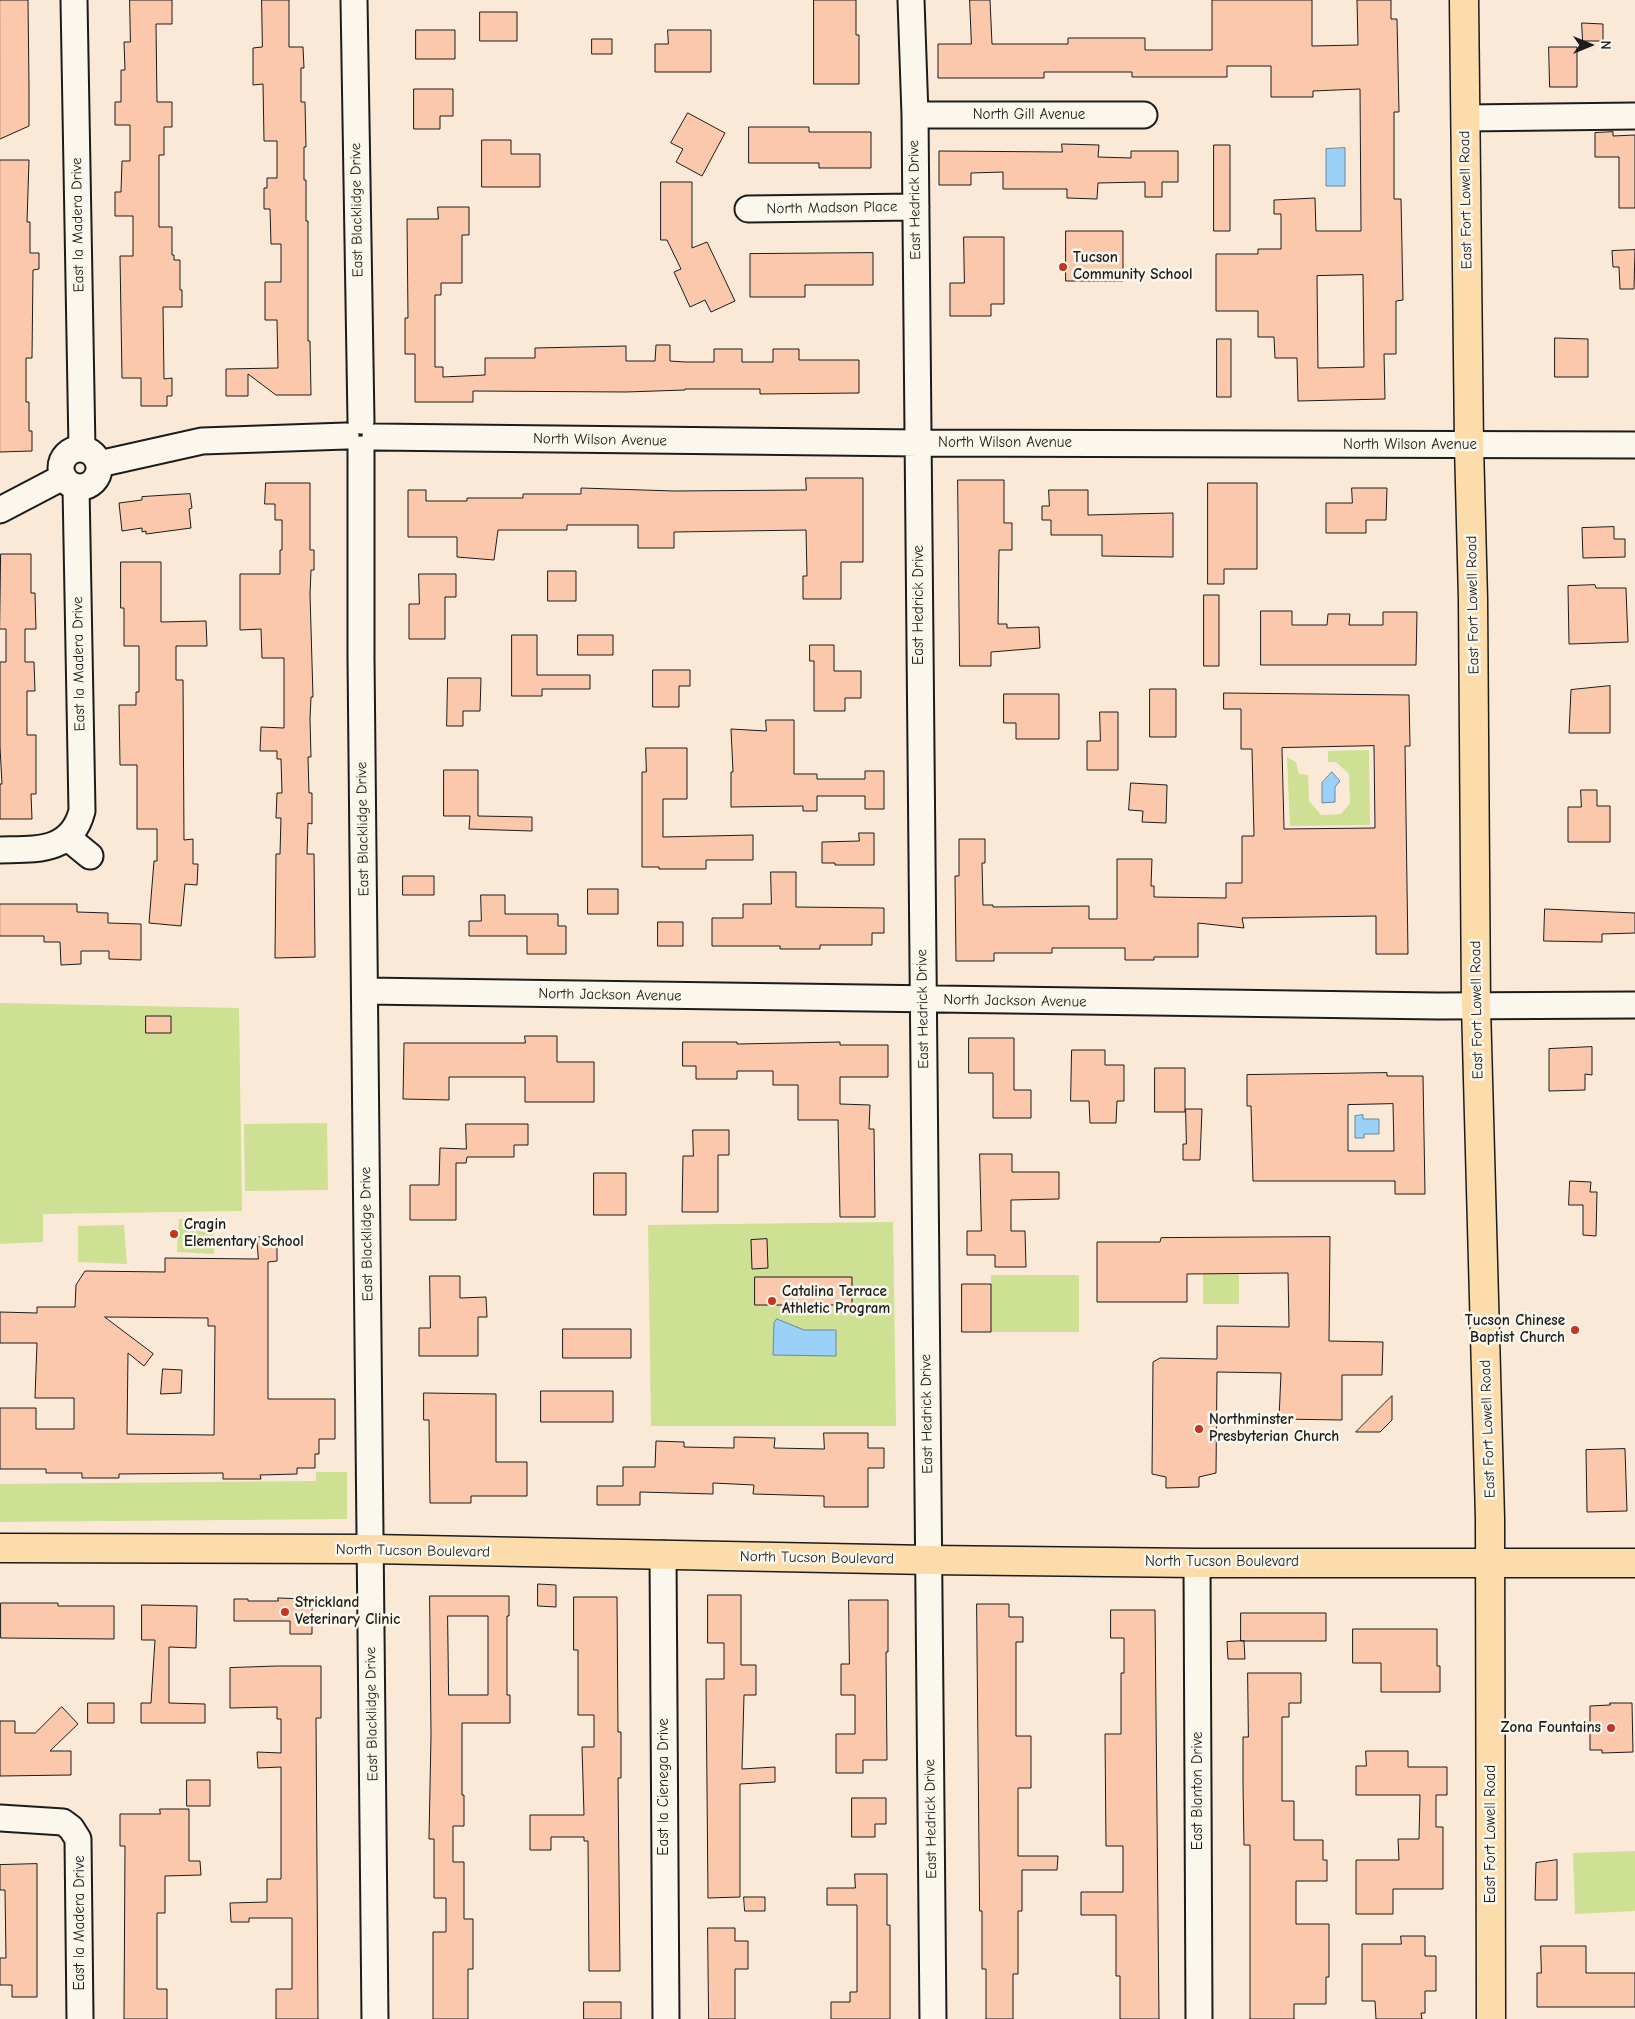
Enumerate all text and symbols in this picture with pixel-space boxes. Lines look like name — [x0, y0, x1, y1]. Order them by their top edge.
north arrow — [1565, 20, 1615, 70]
text: N — [1597, 40, 1614, 50]
street label: North Gill Avenue — [973, 106, 1085, 124]
street label: East Fort Lowell Road — [1456, 131, 1476, 269]
street label: East Hedrick Drive — [905, 140, 925, 260]
street label: East Blacklidge Drive — [347, 143, 367, 277]
street label: East la Madera Drive — [68, 157, 88, 293]
street label: North Madson Place — [766, 198, 898, 218]
place label: Tucson Community School — [1073, 249, 1193, 284]
marker: Tucson Community School — [1057, 261, 1069, 273]
street label: North Wilson Avenue — [533, 430, 667, 450]
street label: North Wilson Avenue — [938, 434, 1072, 452]
street label: North Wilson Avenue — [1343, 436, 1477, 454]
street label: East Fort Lowell Road — [1463, 536, 1483, 674]
street label: East Hedrick Drive — [910, 545, 928, 665]
street label: East la Madera Drive — [69, 596, 89, 732]
street label: East Blacklidge Drive — [353, 762, 373, 896]
street label: East Fort Lowell Road — [1467, 941, 1487, 1079]
street label: East Hedrick Drive — [913, 949, 933, 1069]
street label: North Jackson Avenue — [538, 985, 682, 1005]
street label: North Jackson Avenue — [943, 991, 1087, 1011]
street label: East Blacklidge Drive — [357, 1167, 377, 1301]
place label: Cragin Elementary School — [184, 1216, 304, 1251]
marker: Cragin Elementary School — [168, 1228, 180, 1240]
place label: Catalina Terrace Athletic Program — [782, 1283, 890, 1318]
marker: Catalina Terrace Athletic Program — [766, 1295, 778, 1307]
place label: Tucson Chinese Baptist Church — [1465, 1312, 1565, 1347]
marker: Tucson Chinese Baptist Church — [1569, 1324, 1581, 1336]
street label: East Hedrick Drive — [917, 1354, 937, 1474]
street label: East Fort Lowell Road — [1477, 1359, 1499, 1499]
place label: Northminster Presbyterian Church — [1209, 1411, 1339, 1446]
marker: Northminster Presbyterian Church — [1193, 1423, 1205, 1435]
street label: North Tucson Boulevard — [336, 1541, 490, 1561]
street label: North Tucson Boulevard — [740, 1548, 894, 1568]
street label: North Tucson Boulevard — [1145, 1553, 1299, 1571]
place label: Strickland Veterinary Clinic — [295, 1594, 400, 1629]
marker: Strickland Veterinary Clinic — [279, 1606, 291, 1618]
street label: East Blacklidge Drive — [362, 1647, 382, 1781]
street label: East la Cienega Drive — [655, 1718, 673, 1856]
place label: Zona Fountains — [1501, 1719, 1601, 1737]
marker: Zona Fountains — [1605, 1722, 1617, 1734]
street label: East Blanton Drive — [1189, 1732, 1207, 1850]
street label: East Hedrick Drive — [921, 1759, 941, 1879]
street label: East Fort Lowell Road — [1482, 1765, 1500, 1903]
street label: East la Madera Drive — [71, 1856, 89, 1990]

